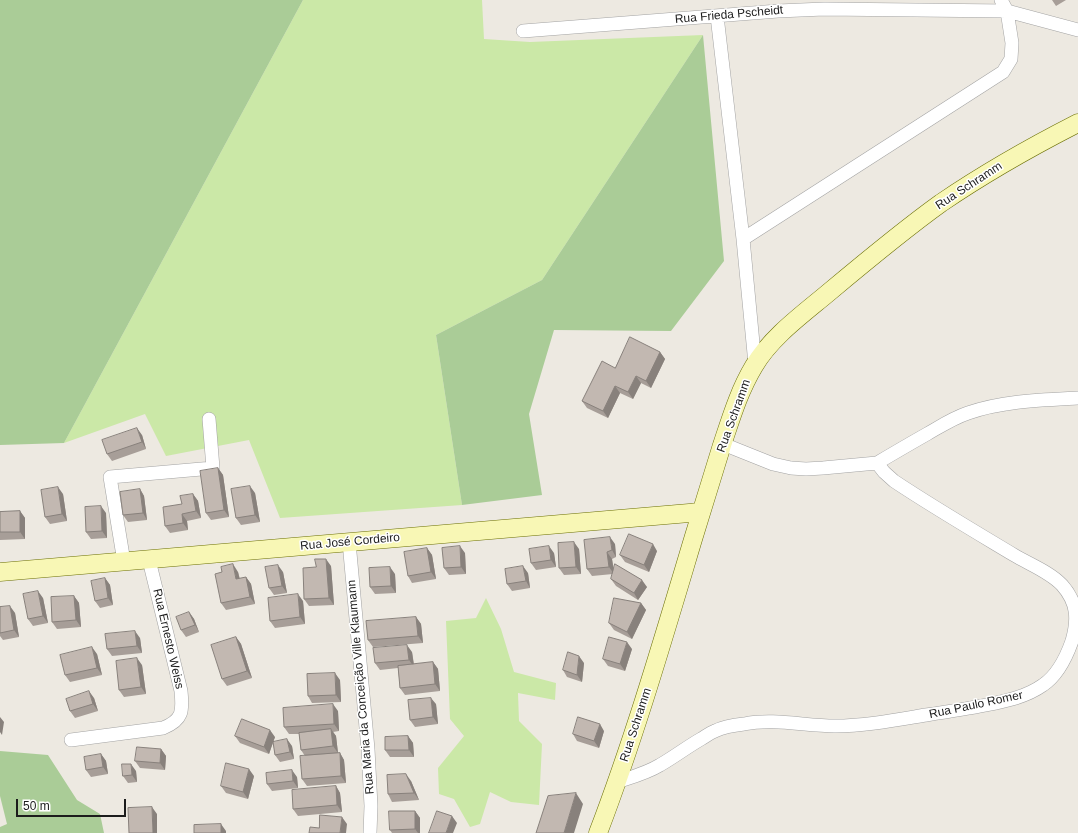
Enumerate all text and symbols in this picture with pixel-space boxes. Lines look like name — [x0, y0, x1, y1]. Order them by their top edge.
street label: Rua Frieda Pscheidt — [674, 3, 784, 27]
street label: Rua Schramm — [933, 159, 1005, 213]
street label: Rua Schramm — [714, 378, 754, 454]
street label: Rua José Cordeiro — [300, 530, 400, 554]
street label: Rua Maria da Conceição Ville Klaumann — [344, 579, 378, 795]
street label: Rua Ernesto Weiss — [149, 587, 187, 691]
street label: Rua Schramm — [617, 686, 655, 764]
street label: Rua Paulo Romer — [928, 688, 1024, 722]
scale bar — [18, 791, 128, 817]
text: 50 m — [23, 799, 50, 813]

